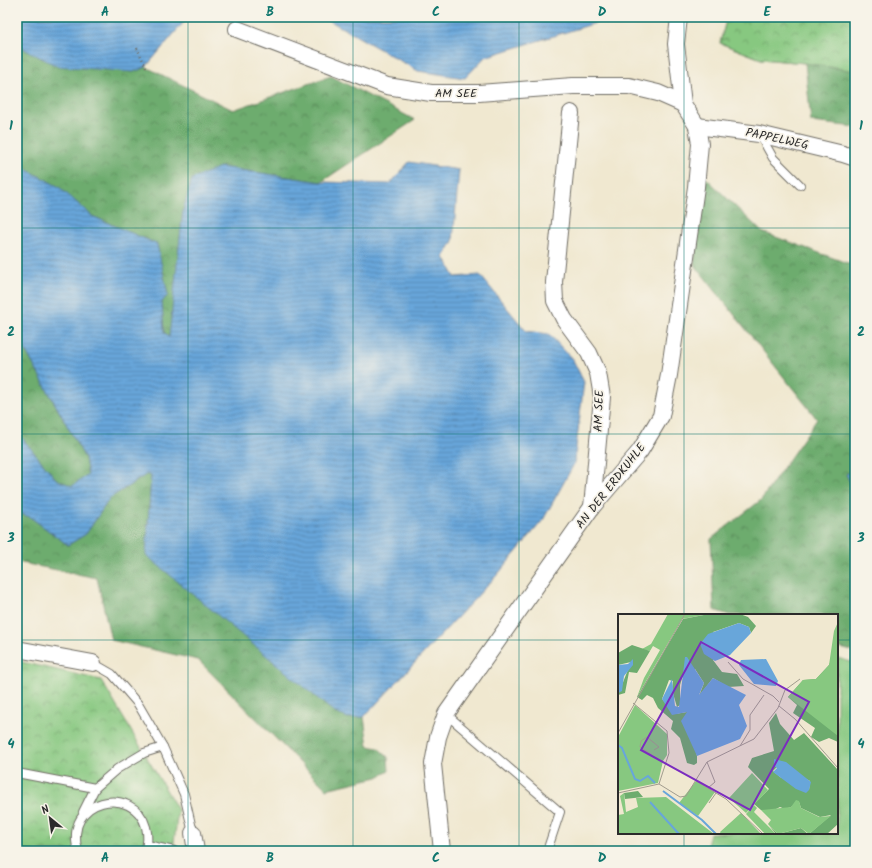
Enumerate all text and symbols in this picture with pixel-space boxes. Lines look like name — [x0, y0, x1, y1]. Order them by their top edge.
text: A — [101, 2, 109, 23]
text: B — [266, 2, 274, 23]
text: C — [432, 2, 440, 23]
text: D — [598, 2, 607, 23]
text: E — [763, 2, 771, 23]
street label: AM SEE — [435, 84, 478, 103]
text: 1 — [9, 116, 13, 137]
text: 1 — [859, 116, 863, 137]
street label: PAPPELWEG — [744, 123, 810, 155]
text: 2 — [7, 322, 15, 343]
text: 2 — [857, 322, 865, 343]
street label: AM SEE — [589, 389, 609, 432]
street label: AN DER ERDKUHLE — [571, 438, 651, 533]
text: 3 — [6, 528, 15, 549]
text: 3 — [856, 528, 865, 549]
inset map — [618, 614, 838, 834]
text: 4 — [7, 734, 15, 755]
text: 4 — [857, 734, 865, 755]
north arrow — [30, 798, 70, 838]
text: N — [38, 801, 53, 820]
text: A — [101, 848, 109, 868]
text: B — [266, 848, 274, 868]
text: C — [432, 848, 440, 868]
text: D — [598, 848, 607, 868]
text: E — [763, 848, 771, 868]

